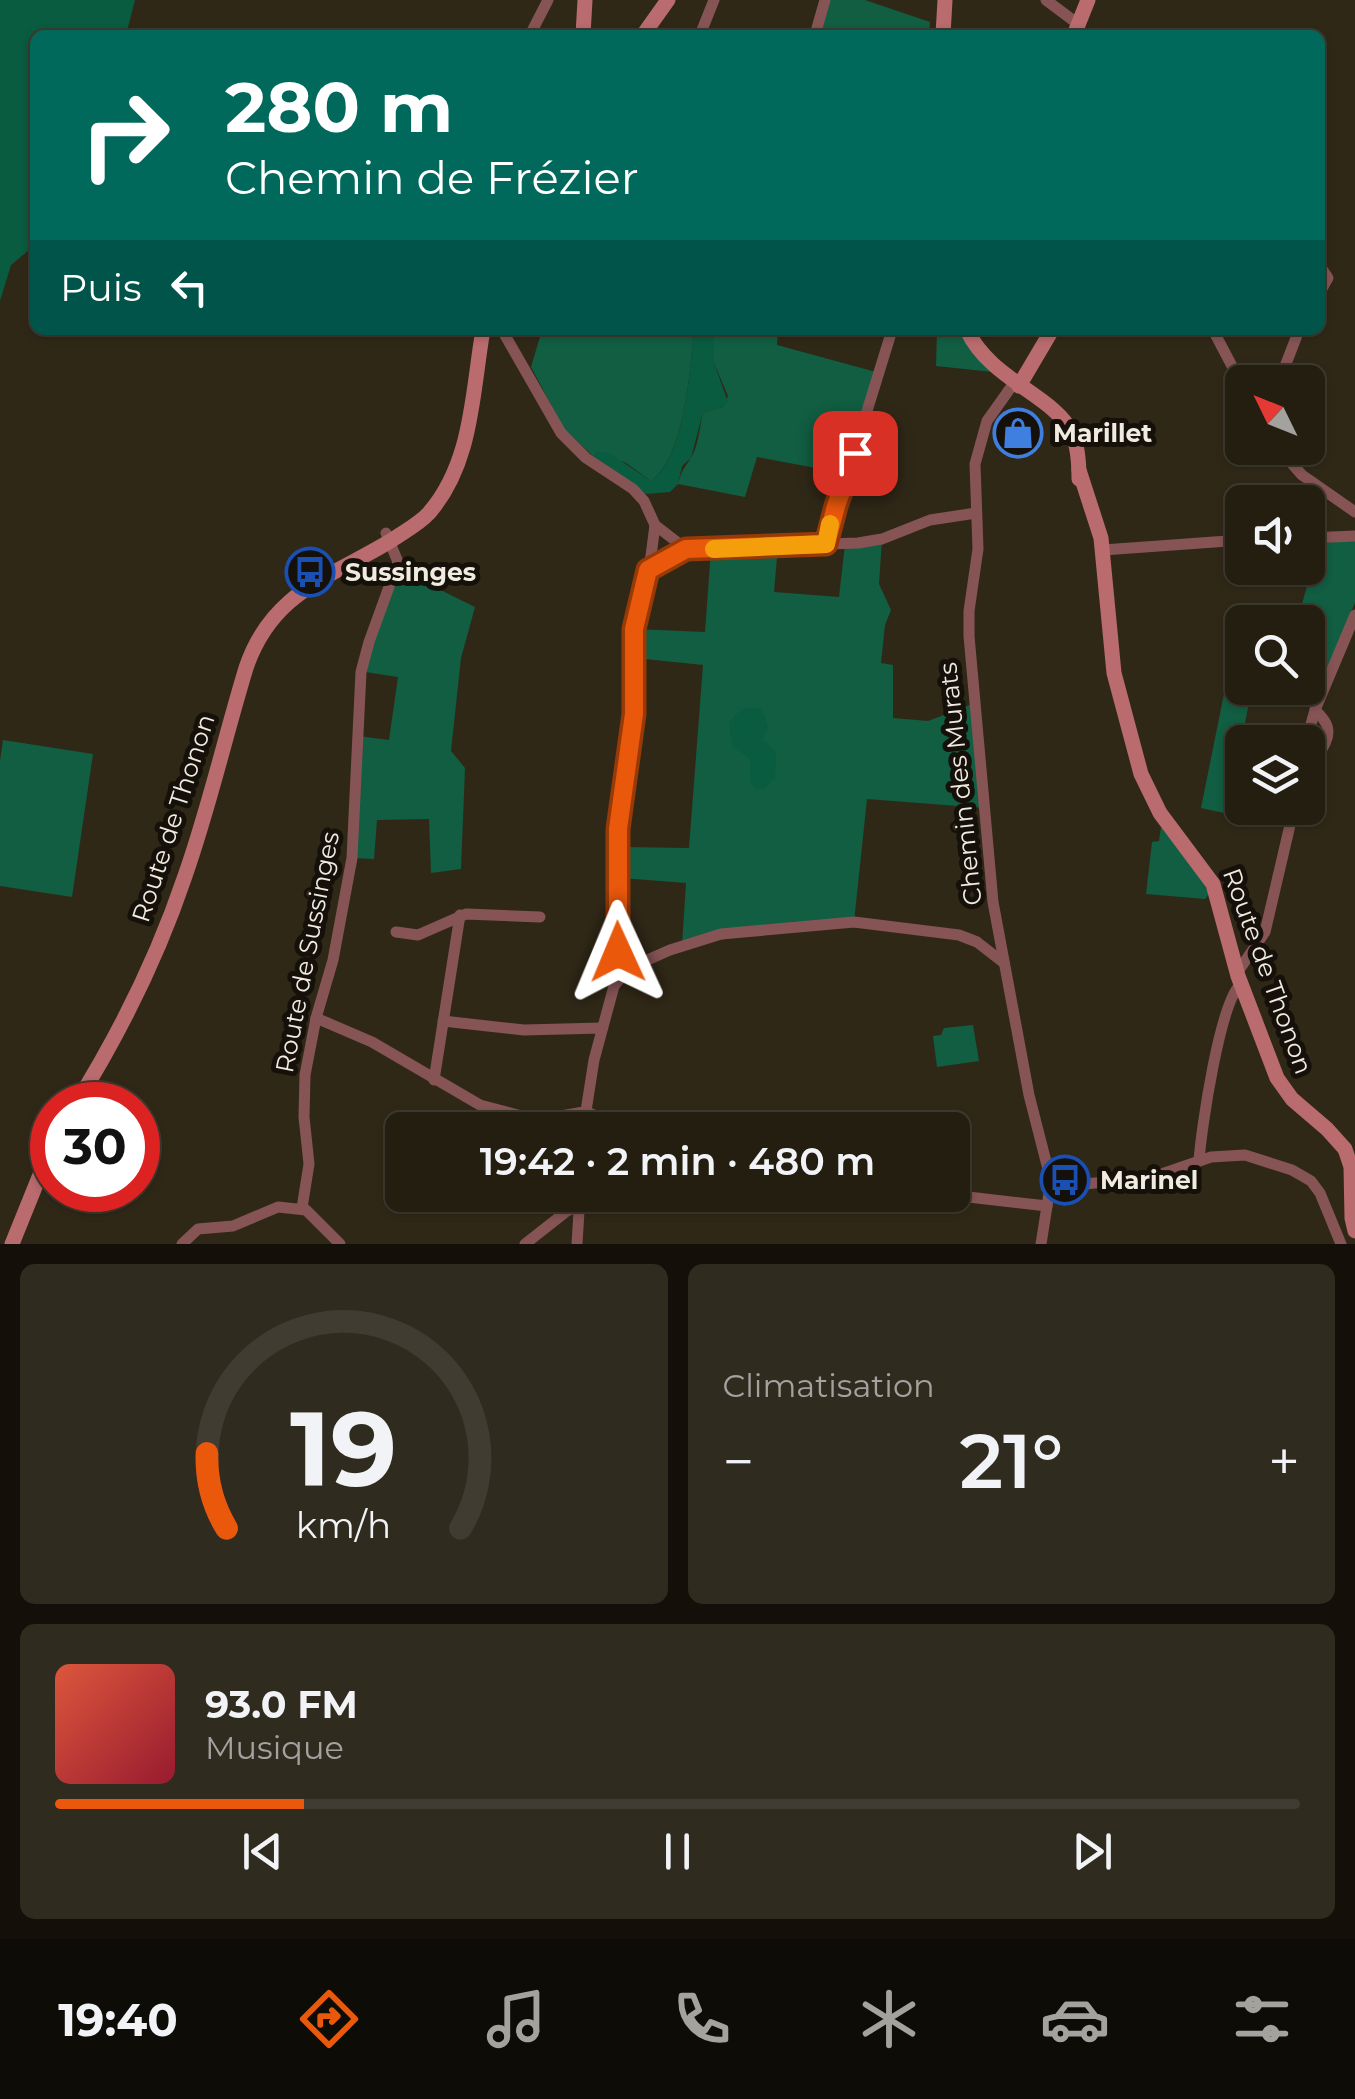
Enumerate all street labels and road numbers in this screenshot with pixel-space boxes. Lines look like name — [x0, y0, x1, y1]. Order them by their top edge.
street label: Chemin des Murats — [932, 661, 988, 907]
street label: Route de Thonon — [125, 710, 221, 926]
street label: Route de Sussinges — [269, 829, 345, 1075]
street label: Route de Thonon — [1217, 864, 1319, 1078]

